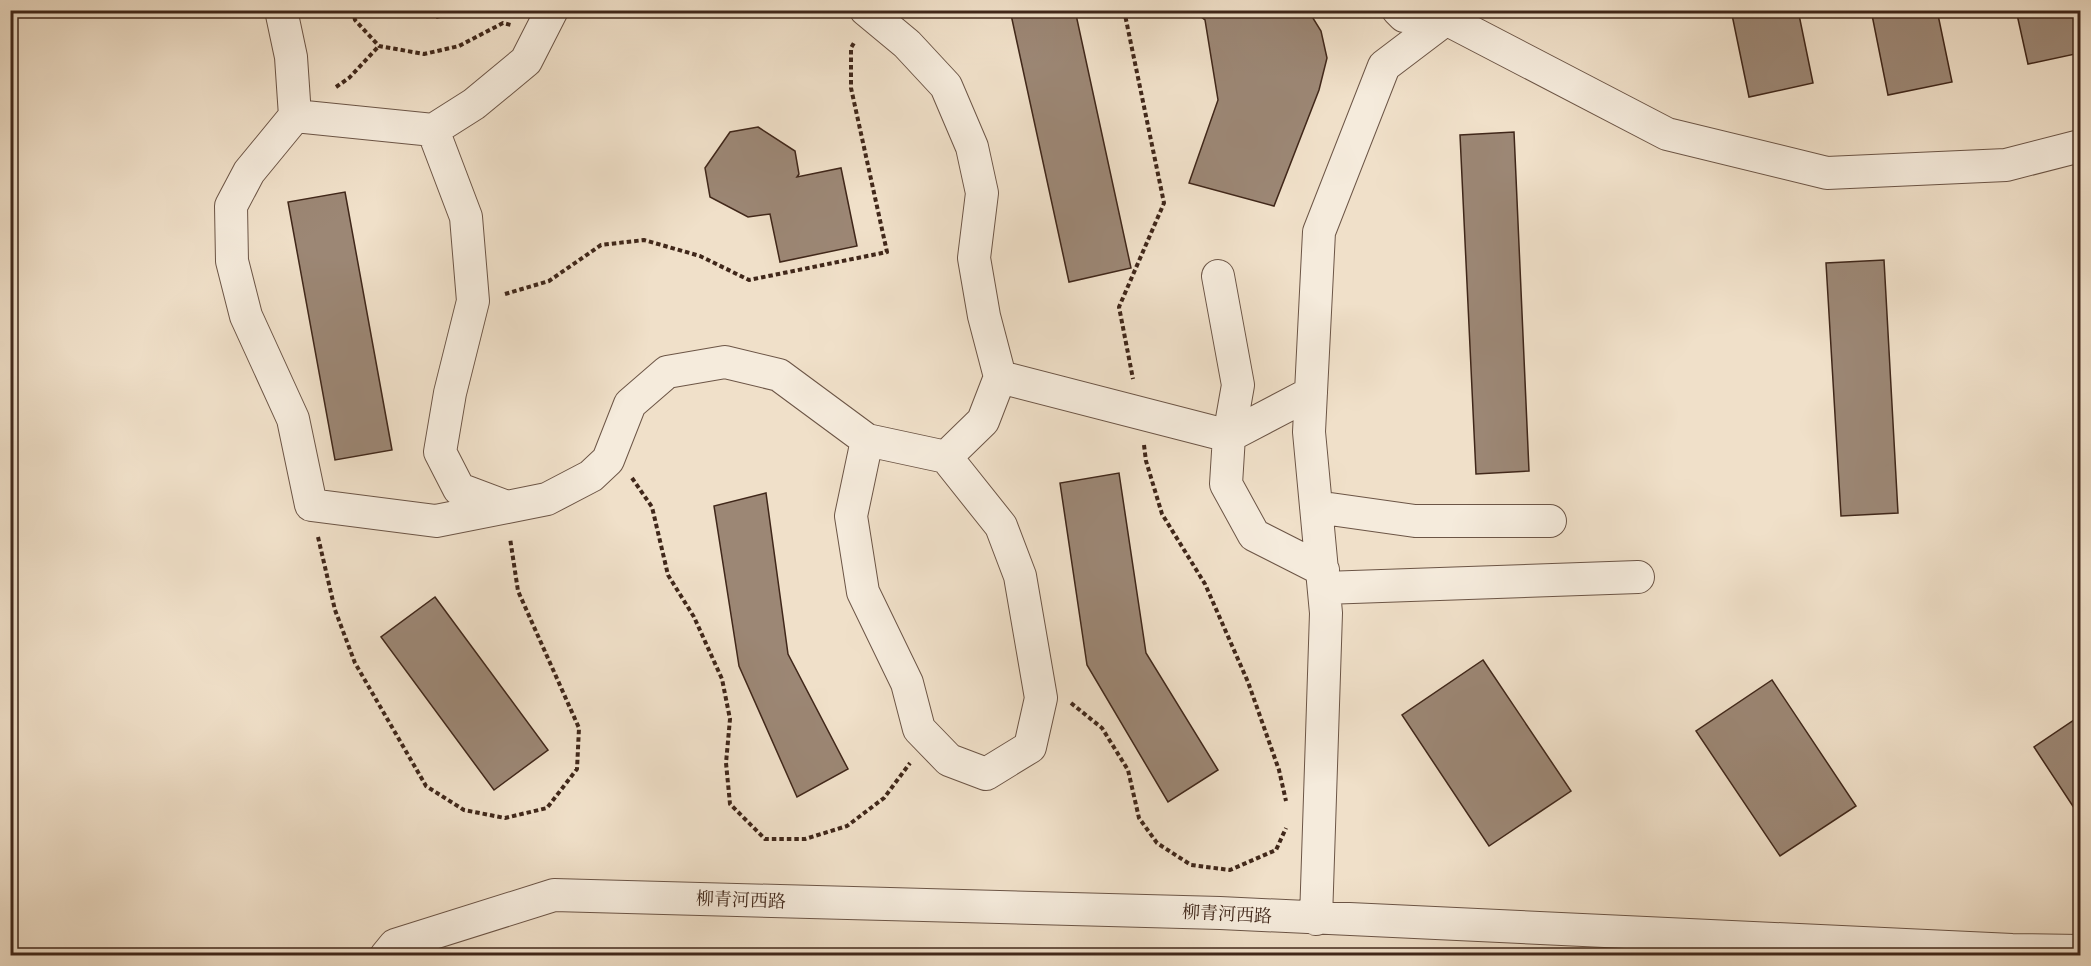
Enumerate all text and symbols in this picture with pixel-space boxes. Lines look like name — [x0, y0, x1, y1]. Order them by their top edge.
street label: 柳青河西路 — [696, 887, 786, 914]
street label: 柳青河西路 — [1181, 901, 1273, 928]

